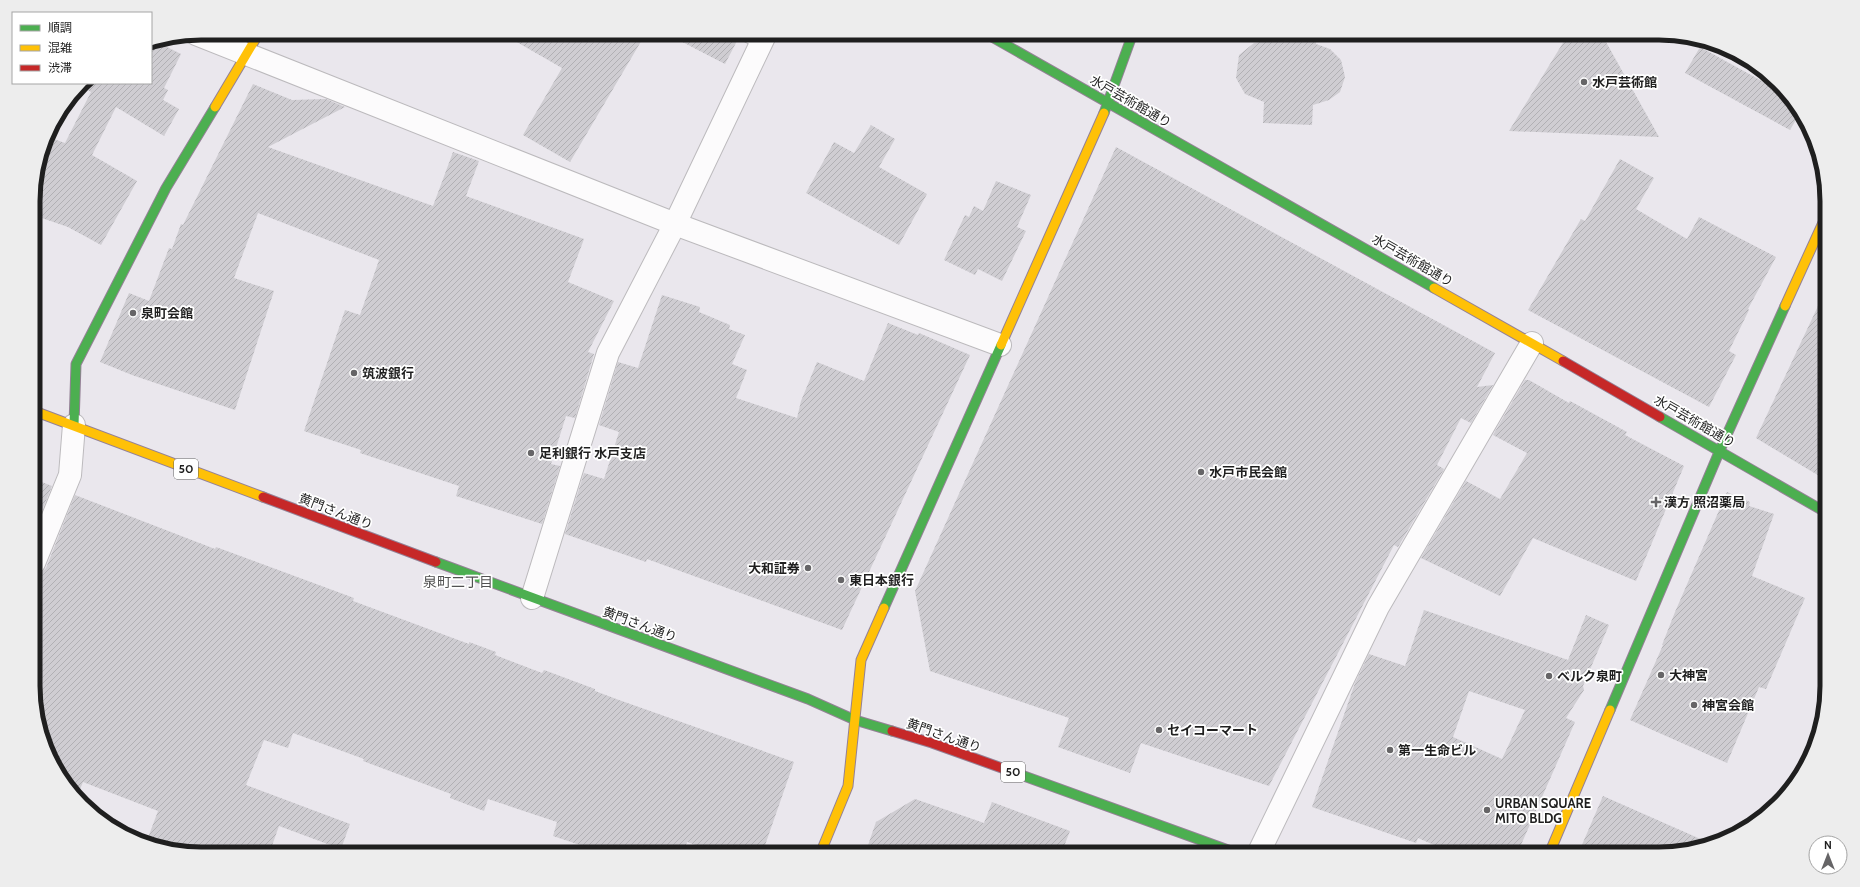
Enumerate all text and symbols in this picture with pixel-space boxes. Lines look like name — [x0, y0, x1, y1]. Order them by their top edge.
legend — [12, 12, 152, 84]
text: 順調 — [48, 20, 72, 35]
text: 混雑 — [48, 40, 72, 55]
text: 渋滞 — [48, 60, 72, 75]
street label: 水戸芸術館通り — [1088, 71, 1174, 131]
place label: 水戸芸術館 — [1592, 74, 1657, 90]
marker: 水戸芸術館 — [1579, 77, 1589, 87]
street label: 水戸芸術館通り — [1370, 230, 1456, 290]
place label: 泉町会館 — [141, 305, 193, 321]
marker: 泉町会館 — [128, 308, 138, 318]
place label: 筑波銀行 — [362, 365, 414, 381]
marker: 筑波銀行 — [349, 368, 359, 378]
street label: 水戸芸術館通り — [1652, 391, 1738, 451]
place label: 足利銀行 水戸支店 — [539, 445, 646, 461]
marker: 足利銀行 水戸支店 — [526, 448, 536, 458]
road number: 50 — [174, 459, 198, 479]
place label: 水戸市民会館 — [1209, 464, 1287, 480]
marker: 水戸市民会館 — [1196, 467, 1206, 477]
street label: 黄門さん通り — [297, 490, 375, 532]
place label: 漢方 照沼薬局 — [1664, 494, 1745, 510]
marker: 漢方 照沼薬局 — [1651, 497, 1661, 507]
place label: 大和証券 — [748, 560, 800, 576]
marker: 大和証券 — [803, 563, 813, 573]
place label: 東日本銀行 — [849, 572, 914, 588]
district label: 泉町二丁目 — [423, 573, 493, 591]
marker: 東日本銀行 — [836, 575, 846, 585]
street label: 黄門さん通り — [601, 603, 679, 645]
place label: 大神宮 — [1669, 667, 1708, 683]
place label: ベルク泉町 — [1557, 668, 1622, 684]
marker: 大神宮 — [1656, 670, 1666, 680]
marker: ベルク泉町 — [1544, 671, 1554, 681]
place label: 神宮会館 — [1702, 697, 1754, 713]
marker: 神宮会館 — [1689, 700, 1699, 710]
street label: 黄門さん通り — [905, 715, 983, 755]
place label: セイコーマート — [1167, 722, 1258, 738]
marker: セイコーマート — [1154, 725, 1164, 735]
place label: 第一生命ビル — [1398, 742, 1476, 758]
marker: 第一生命ビル — [1385, 745, 1395, 755]
road number: 50 — [1001, 762, 1025, 782]
place label: URBAN SQUARE MITO BLDG — [1495, 795, 1591, 826]
marker: URBAN SQUARE MITO BLDG — [1482, 805, 1492, 815]
north arrow — [1808, 835, 1848, 875]
text: N — [1824, 838, 1832, 852]

